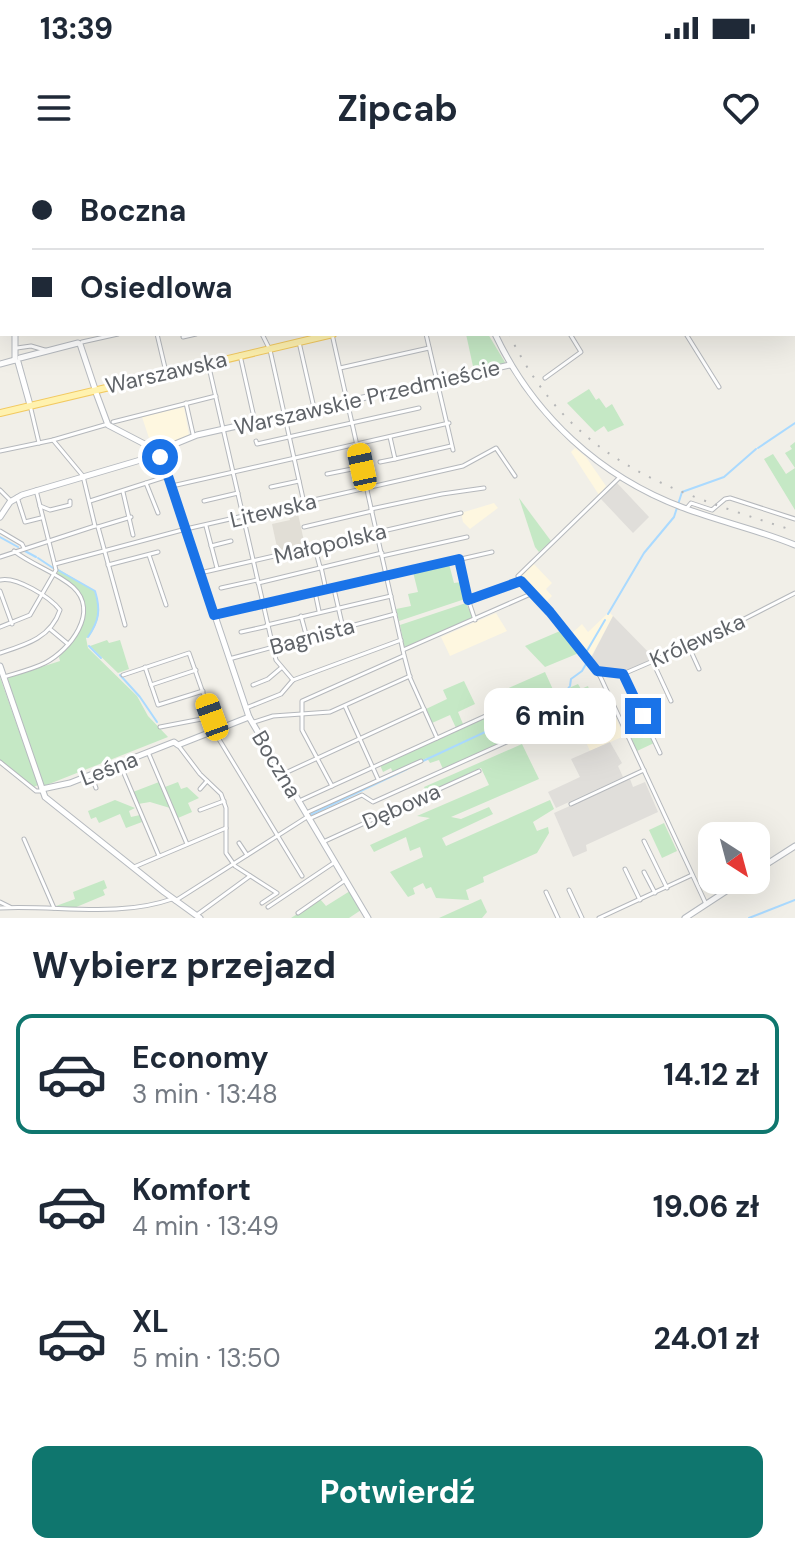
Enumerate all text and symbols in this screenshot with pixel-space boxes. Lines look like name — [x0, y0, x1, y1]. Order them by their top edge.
text: 13:39 — [40, 9, 113, 48]
text: Zipcab — [337, 85, 458, 132]
icon: menu — [32, 86, 76, 130]
icon: heart — [719, 86, 763, 130]
text: Boczna — [80, 191, 186, 230]
text: Osiedlowa — [80, 268, 233, 307]
street label: Warszawska — [102, 344, 230, 401]
street label: Warszawskie Przedmieście — [231, 353, 503, 442]
route start — [142, 439, 178, 475]
car — [345, 441, 379, 493]
street label: Litewska — [227, 486, 319, 535]
street label: Małopolska — [271, 516, 389, 571]
street label: Królewska — [645, 607, 749, 674]
street label: Bagnista — [267, 611, 358, 662]
callout: 6 min — [483, 688, 615, 744]
car — [193, 690, 231, 744]
route end — [625, 698, 661, 734]
text: 6 min — [515, 699, 585, 733]
street label: Boczna — [245, 725, 308, 803]
street label: Leśna — [76, 744, 142, 793]
street label: Dębowa — [358, 776, 445, 836]
north arrow — [698, 822, 770, 894]
map controls — [698, 822, 770, 894]
text: Wybierz przejazd — [32, 942, 336, 989]
icon: car — [36, 1038, 108, 1110]
text: Economy — [132, 1038, 269, 1077]
text: 14.12 zł — [663, 1055, 759, 1094]
text: 3 min · 13:48 — [132, 1077, 278, 1111]
icon: car — [36, 1170, 108, 1242]
text: Komfort — [132, 1170, 251, 1209]
text: 19.06 zł — [653, 1187, 759, 1226]
text: 4 min · 13:49 — [132, 1209, 279, 1243]
icon: car — [36, 1302, 108, 1374]
text: XL — [132, 1302, 169, 1341]
text: 24.01 zł — [653, 1319, 759, 1358]
text: 5 min · 13:50 — [132, 1341, 280, 1375]
button: Potwierdź — [32, 1446, 763, 1538]

